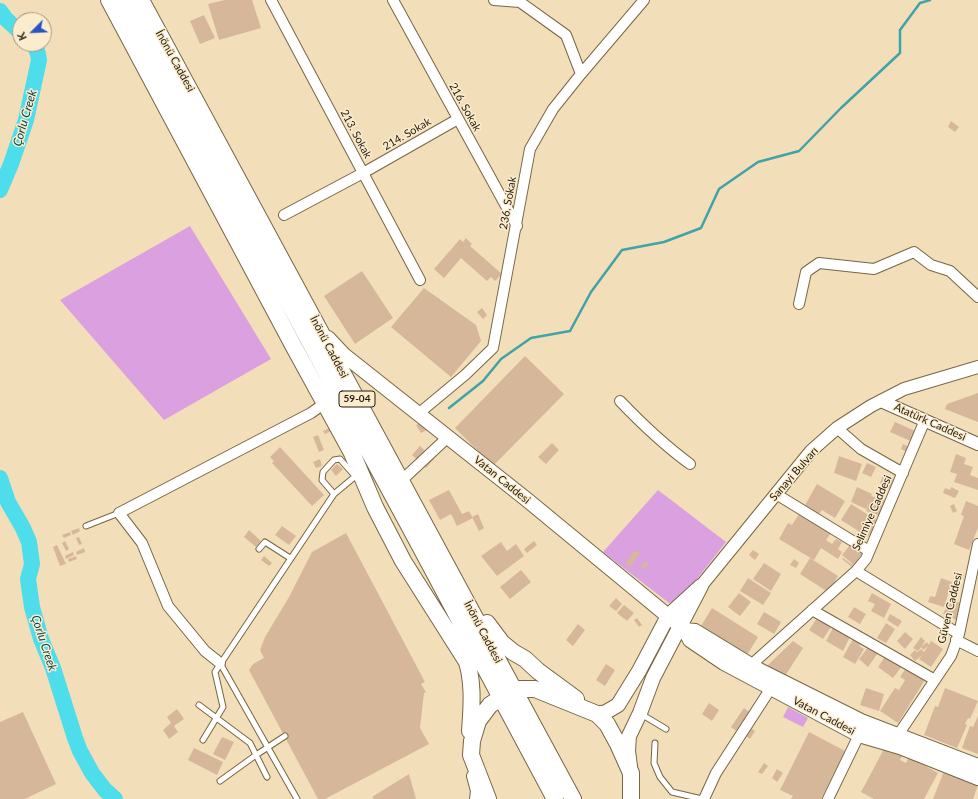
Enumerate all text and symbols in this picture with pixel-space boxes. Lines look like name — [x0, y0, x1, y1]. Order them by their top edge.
north arrow — [12, 12, 52, 52]
street label: İnönü Caddesi — [153, 28, 197, 94]
text: K — [14, 31, 29, 43]
street label: 216. Sokak — [446, 80, 484, 134]
water label: Çorlu Creek — [10, 88, 40, 148]
street label: 213. Sokak — [338, 107, 374, 161]
street label: 214. Sokak — [381, 115, 433, 153]
street label: 236. Sokak — [497, 176, 519, 230]
street label: İnönü Caddesi — [307, 314, 351, 380]
road number: 59-04 — [339, 391, 375, 407]
street label: Atatürk Caddesi — [892, 400, 968, 444]
street label: Sanayi Bulvarı — [767, 444, 821, 504]
street label: Vatan Caddesi — [471, 453, 533, 507]
street label: Selimiye Caddesi — [849, 473, 895, 553]
street label: Güven Caddesi — [935, 571, 965, 645]
street label: İnönü Caddesi — [461, 599, 505, 665]
water label: Çorlu Creek — [28, 613, 60, 673]
street label: Vatan Caddesi — [791, 694, 857, 738]

